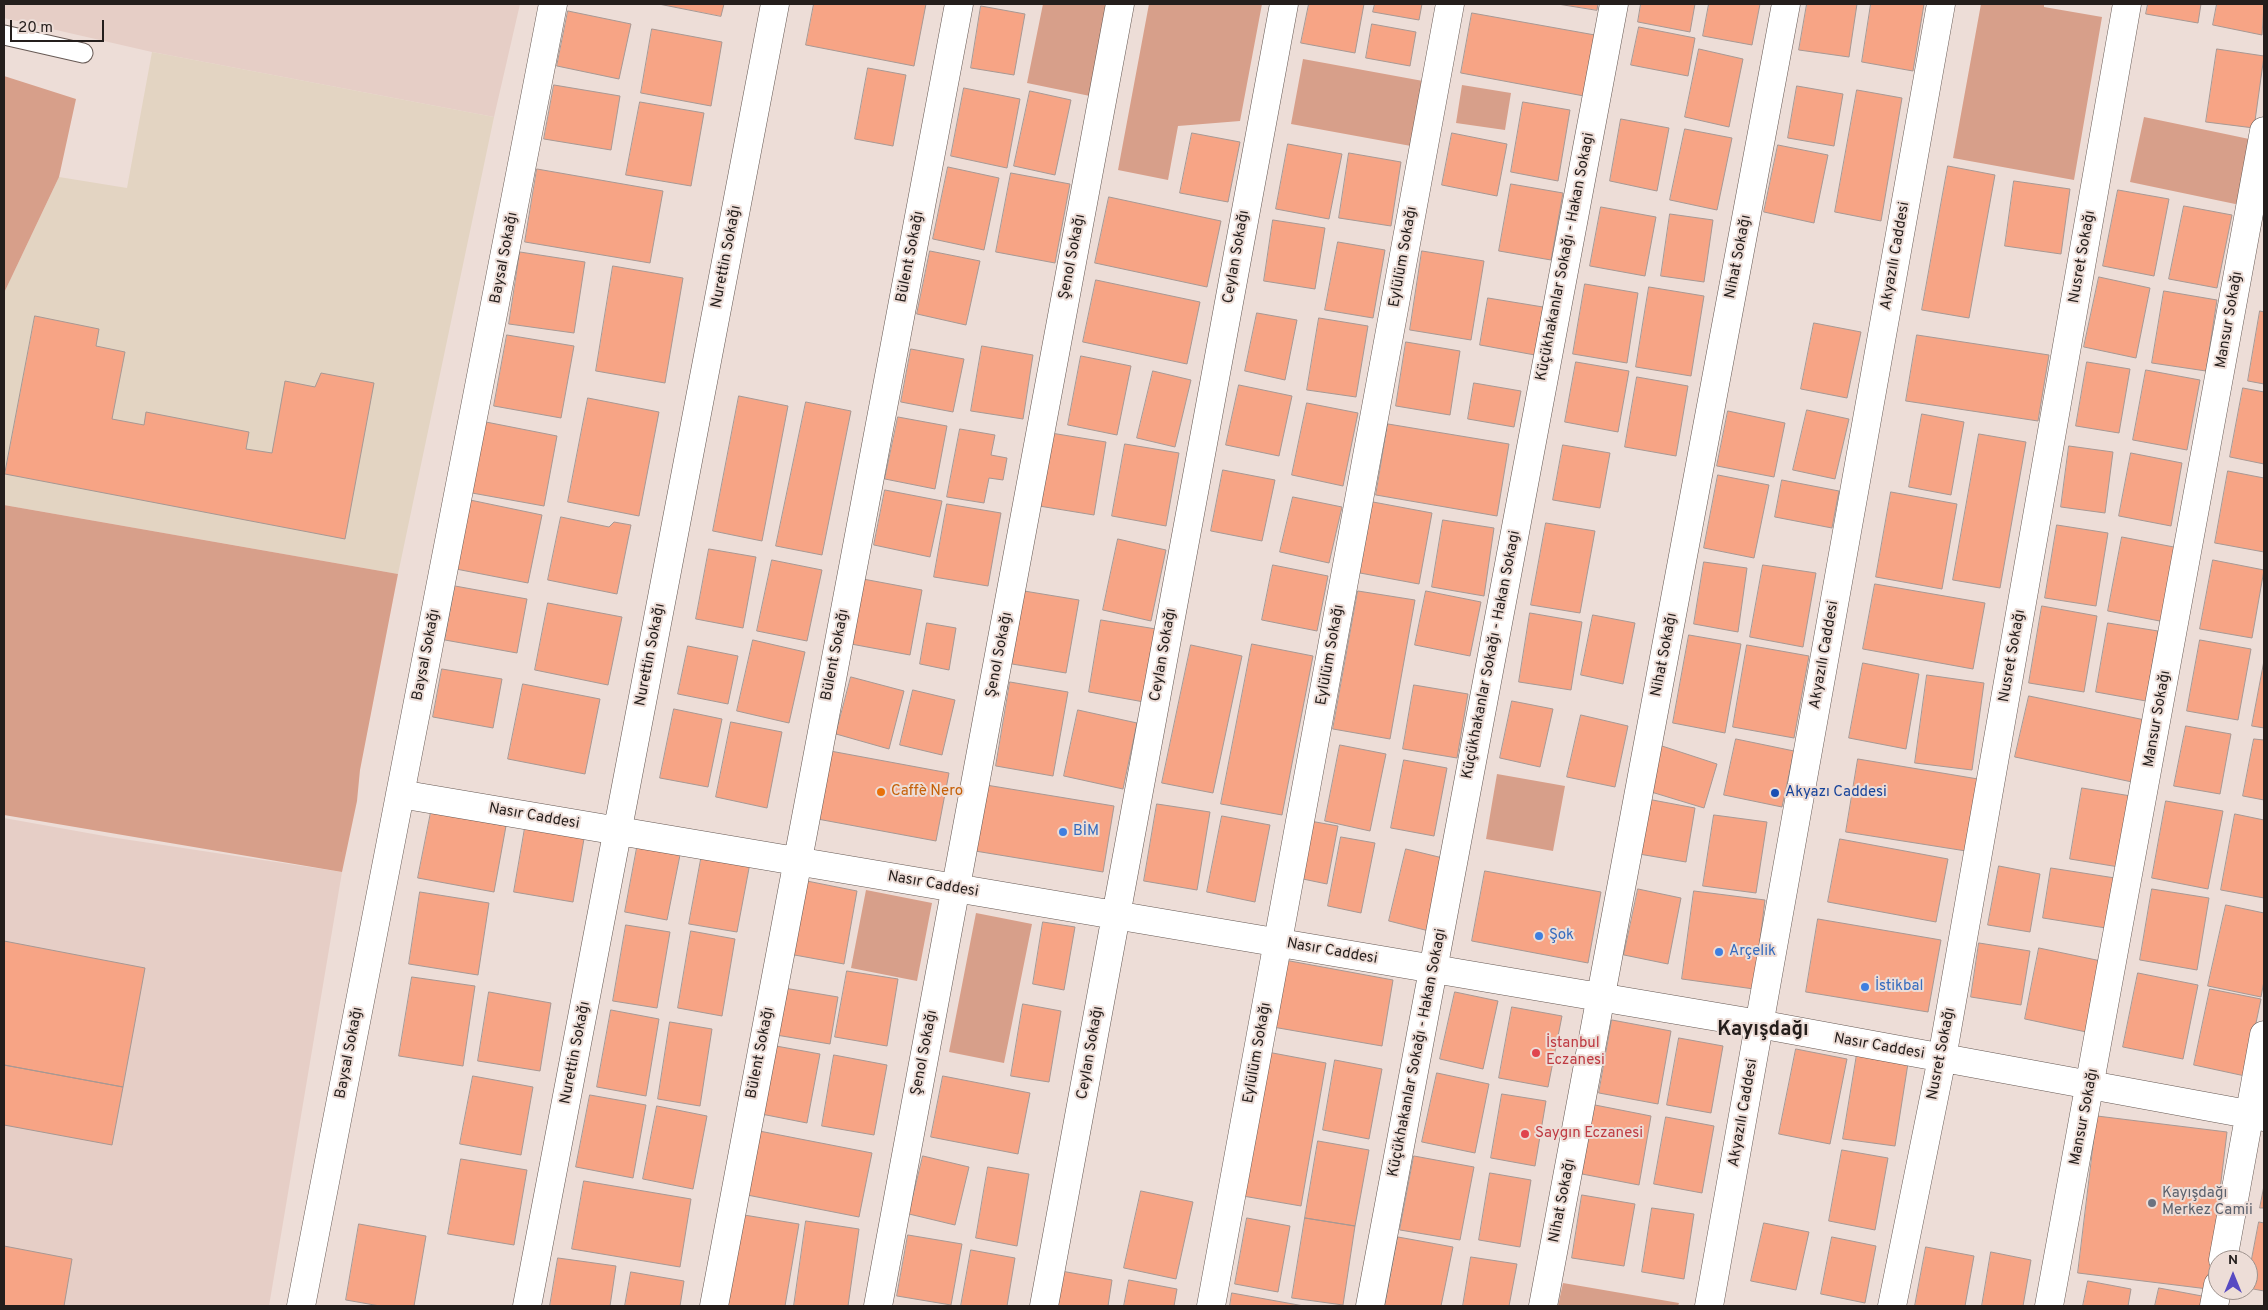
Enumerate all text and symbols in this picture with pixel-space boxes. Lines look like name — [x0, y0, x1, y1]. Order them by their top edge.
scale bar — [12, 10, 106, 42]
text: 20 m — [18, 19, 53, 38]
street label: Küçükhakanlar Sokağı - Hakan Sokagi — [1533, 131, 1599, 383]
street label: Akyazılı Caddesi — [1878, 200, 1914, 312]
street label: Nurettin Sokağı — [708, 204, 746, 310]
street label: Eylülüm Sokağı — [1386, 205, 1422, 309]
street label: Ceylan Sokağı — [1220, 209, 1254, 305]
street label: Nusret Sokağı — [2066, 209, 2100, 305]
street label: Bülent Sokağı — [893, 210, 929, 304]
street label: Baysal Sokağı — [487, 211, 523, 305]
street label: Şenol Sokağı — [1056, 213, 1090, 301]
street label: Nihat Sokağı — [1722, 214, 1756, 300]
street label: Mansur Sokağı — [2213, 270, 2247, 370]
street label: Küçükhakanlar Sokağı - Hakan Sokagi — [1459, 529, 1525, 781]
street label: Akyazılı Caddesi — [1807, 599, 1843, 711]
street label: Nurettin Sokağı — [632, 602, 670, 708]
street label: Eylülüm Sokağı — [1313, 603, 1349, 707]
street label: Ceylan Sokağı — [1147, 607, 1181, 703]
street label: Baysal Sokağı — [409, 608, 445, 702]
street label: Bülent Sokağı — [818, 608, 854, 702]
street label: Nusret Sokağı — [1996, 608, 2030, 704]
street label: Şenol Sokağı — [983, 611, 1017, 699]
street label: Nihat Sokağı — [1648, 612, 1682, 698]
street label: Mansur Sokağı — [2141, 669, 2175, 769]
place label: Caffè Nero — [891, 783, 963, 801]
place label: Akyazı Caddesi — [1785, 784, 1887, 802]
marker: Caffè Nero — [875, 786, 887, 798]
marker: Akyazı Caddesi — [1769, 787, 1781, 799]
street label: Nasır Caddesi — [487, 800, 581, 834]
place label: BİM — [1073, 823, 1099, 841]
marker: BİM — [1057, 826, 1069, 838]
street label: Nasır Caddesi — [886, 868, 980, 902]
street label: Küçükhakanlar Sokağı - Hakan Sokagi — [1385, 927, 1451, 1179]
place label: Şok — [1549, 927, 1574, 945]
marker: Şok — [1533, 930, 1545, 942]
street label: Nasır Caddesi — [1285, 935, 1379, 969]
place label: Arçelik — [1729, 943, 1776, 961]
marker: Arçelik — [1713, 946, 1725, 958]
place label: İstikbal — [1875, 978, 1923, 996]
marker: İstikbal — [1859, 981, 1871, 993]
street label: Nurettin Sokağı — [557, 1000, 595, 1106]
street label: Eylülüm Sokağı — [1240, 1001, 1276, 1105]
street label: Ceylan Sokağı — [1074, 1005, 1108, 1101]
street label: Baysal Sokağı — [332, 1006, 368, 1100]
street label: Bülent Sokağı — [743, 1006, 779, 1100]
street label: Nusret Sokağı — [1924, 1006, 1960, 1102]
street label: Şenol Sokağı — [908, 1009, 942, 1097]
district label: Kayışdağı — [1717, 1019, 1809, 1043]
street label: Nasır Caddesi — [1832, 1030, 1926, 1064]
place label: İstanbul Eczanesi — [1546, 1035, 1605, 1070]
marker: İstanbul Eczanesi — [1530, 1047, 1542, 1059]
street label: Akyazılı Caddesi — [1726, 1057, 1762, 1169]
street label: Mansur Sokağı — [2067, 1067, 2103, 1167]
place label: Saygın Eczanesi — [1535, 1125, 1643, 1143]
marker: Saygın Eczanesi — [1519, 1128, 1531, 1140]
street label: Nihat Sokağı — [1546, 1158, 1580, 1244]
place label: Kayışdağı Merkez Camii — [2162, 1185, 2253, 1220]
marker: Kayışdağı Merkez Camii — [2146, 1197, 2158, 1209]
north arrow — [2208, 1250, 2258, 1300]
text: N — [2228, 1252, 2238, 1269]

